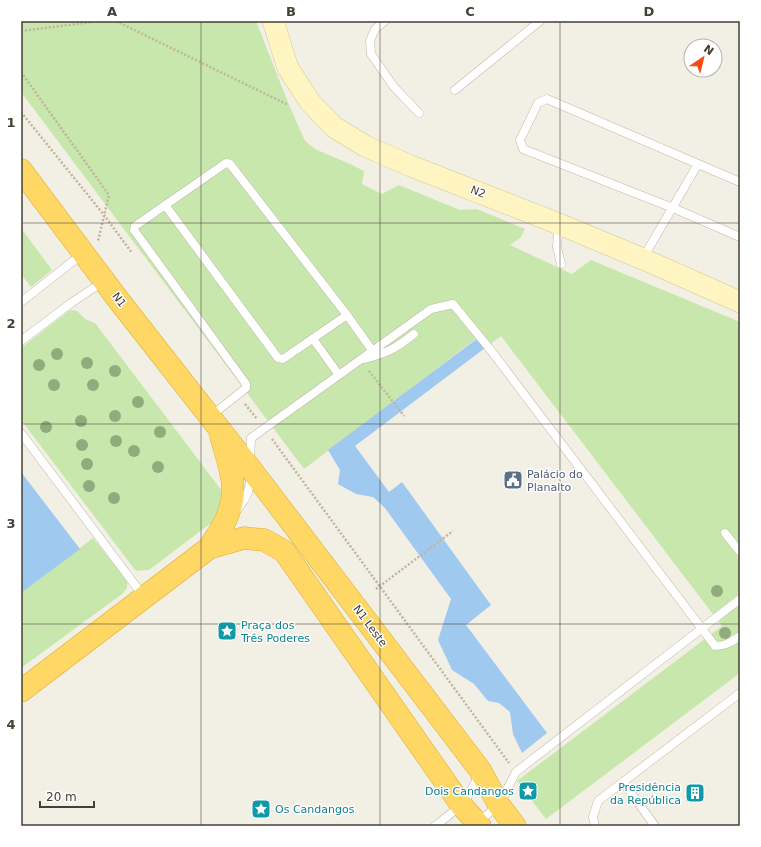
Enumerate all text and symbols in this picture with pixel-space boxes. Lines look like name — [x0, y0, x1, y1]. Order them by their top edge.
text: A — [107, 4, 117, 19]
text: B — [286, 4, 296, 19]
text: C — [465, 4, 475, 19]
text: D — [644, 4, 655, 19]
north arrow — [683, 38, 723, 78]
text: N — [701, 42, 716, 58]
text: 1 — [6, 115, 16, 130]
street label: N2 — [469, 183, 487, 201]
street label: N1 — [109, 290, 129, 310]
text: 2 — [6, 316, 16, 331]
place label: Palácio do Planalto — [527, 468, 583, 494]
public building icon: Palácio do Planalto — [502, 469, 524, 491]
text: 3 — [6, 516, 16, 531]
street label: N1 Leste — [350, 603, 390, 649]
place label: Praça dos Três Poderes — [240, 619, 310, 645]
place icon: Praça dos Três Poderes — [216, 620, 238, 642]
text: 4 — [6, 717, 16, 732]
place icon: Dois Candangos — [517, 780, 539, 802]
place label: Presidência da República — [610, 781, 681, 807]
building icon: Presidência da República — [684, 782, 706, 804]
scale bar — [40, 783, 94, 809]
place label: Dois Candangos — [425, 785, 514, 798]
text: 20 m — [46, 790, 77, 804]
place icon: Os Candangos — [250, 798, 272, 820]
place label: Os Candangos — [275, 803, 355, 816]

